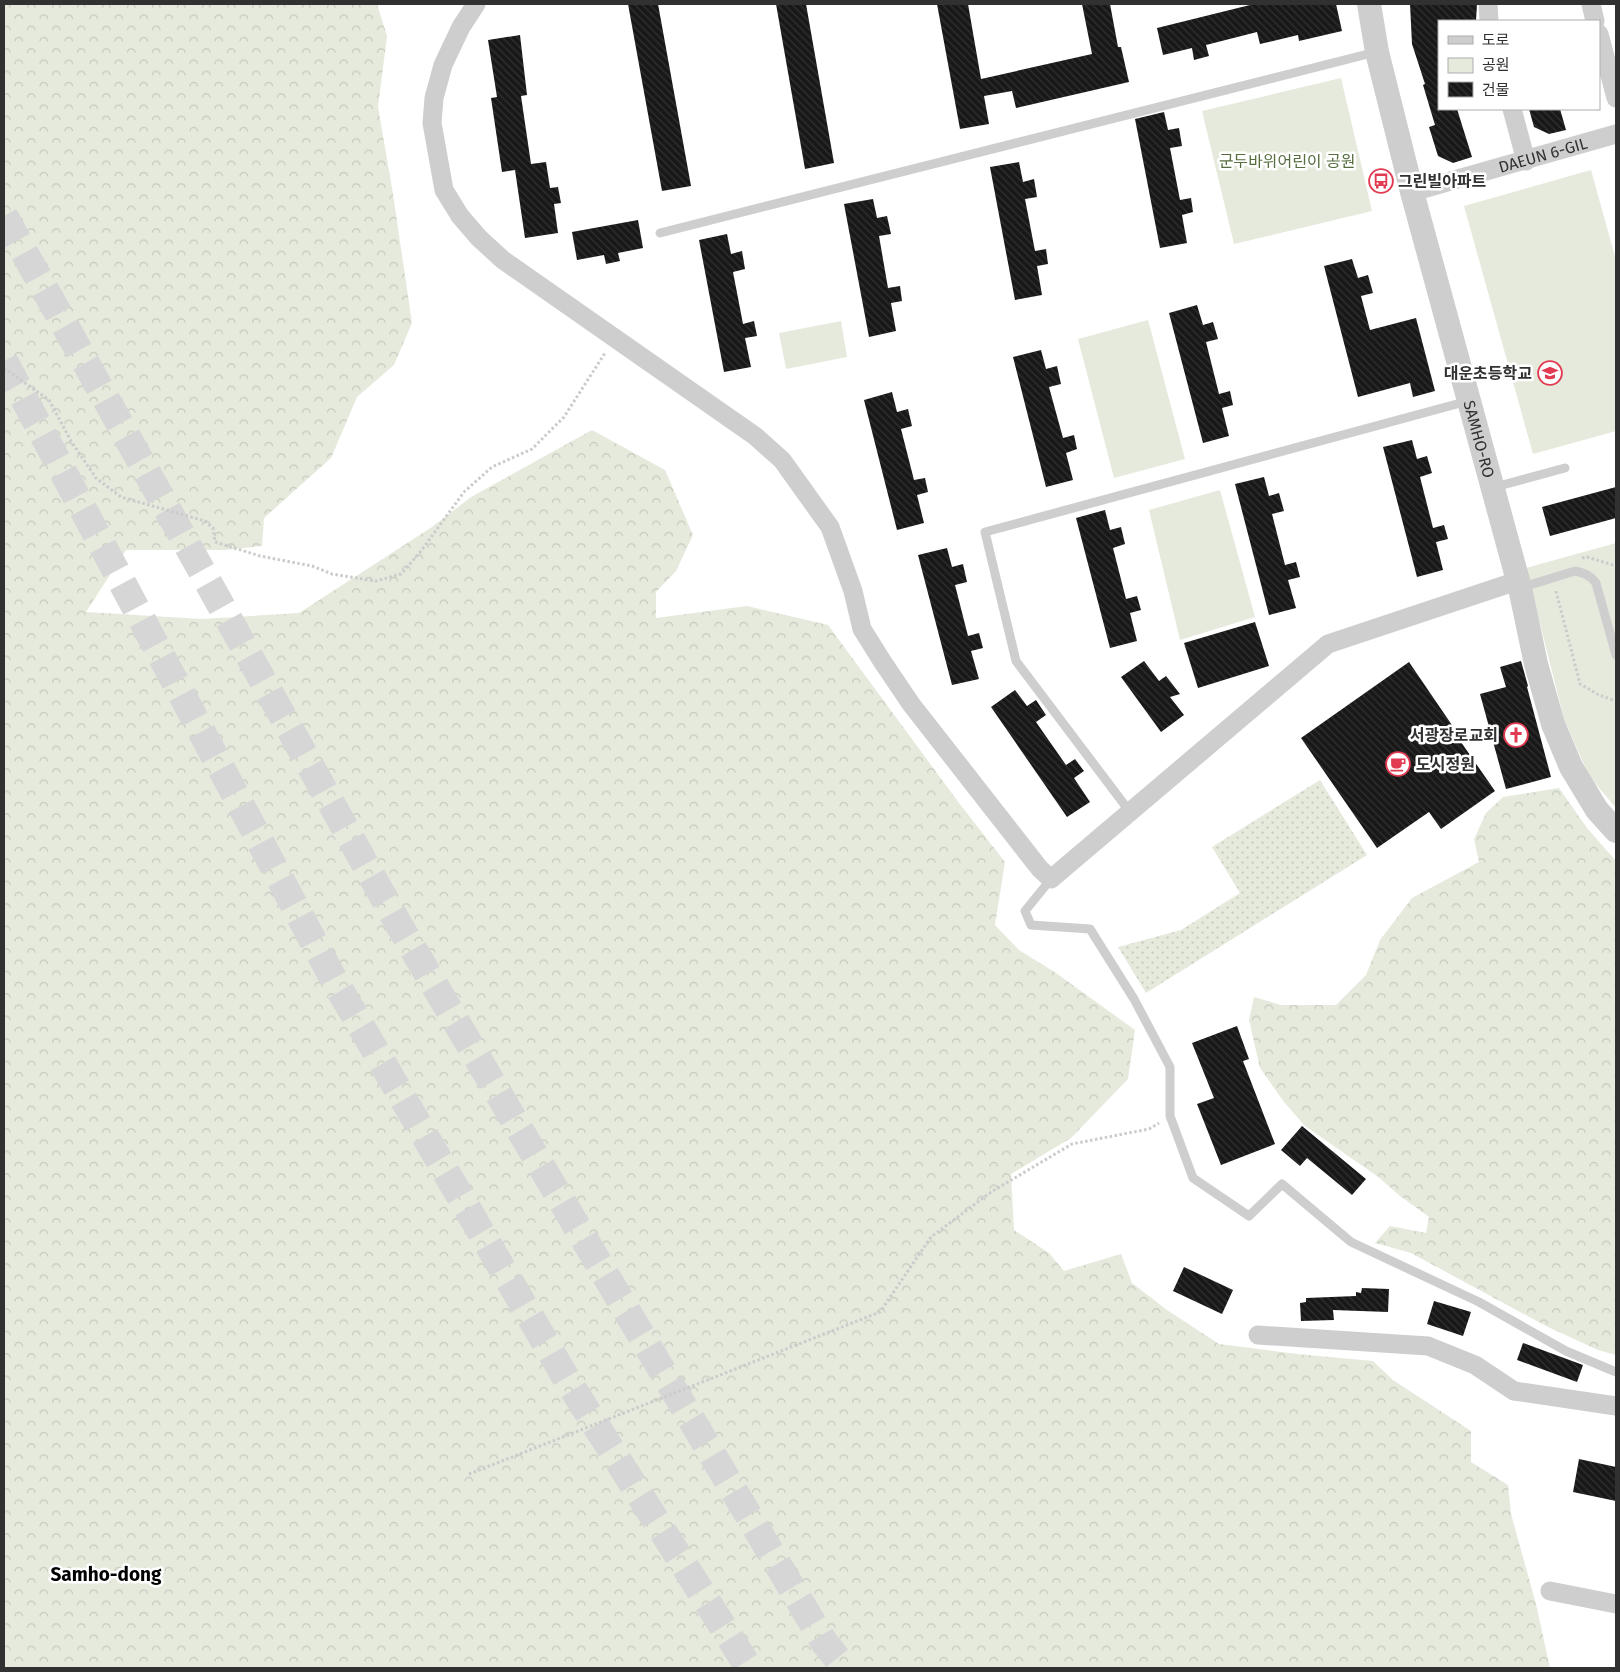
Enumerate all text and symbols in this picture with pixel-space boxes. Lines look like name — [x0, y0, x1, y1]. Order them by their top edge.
legend — [1438, 20, 1600, 110]
text: 도로 — [1482, 31, 1510, 49]
text: 공원 — [1482, 56, 1510, 74]
text: 건물 — [1482, 81, 1510, 99]
street label: DAEUN 6-GIL — [1496, 133, 1589, 176]
park label: 군두바위어린이 공원 — [1219, 152, 1355, 171]
bus stop icon: 그린빌아파트 — [1368, 168, 1394, 194]
place label: 그린빌아파트 — [1398, 172, 1487, 191]
school or university icon: 대운초등학교 — [1537, 360, 1563, 386]
place label: 대운초등학교 — [1444, 364, 1532, 383]
street label: SAMHO-RO — [1460, 398, 1499, 480]
church icon: 서광장로교회 — [1503, 722, 1529, 748]
place label: 서광장로교회 — [1410, 726, 1498, 745]
cafe icon: 도시정원 — [1385, 751, 1411, 777]
place label: 도시정원 — [1416, 755, 1475, 774]
district label: Samho-dong — [50, 1563, 162, 1586]

